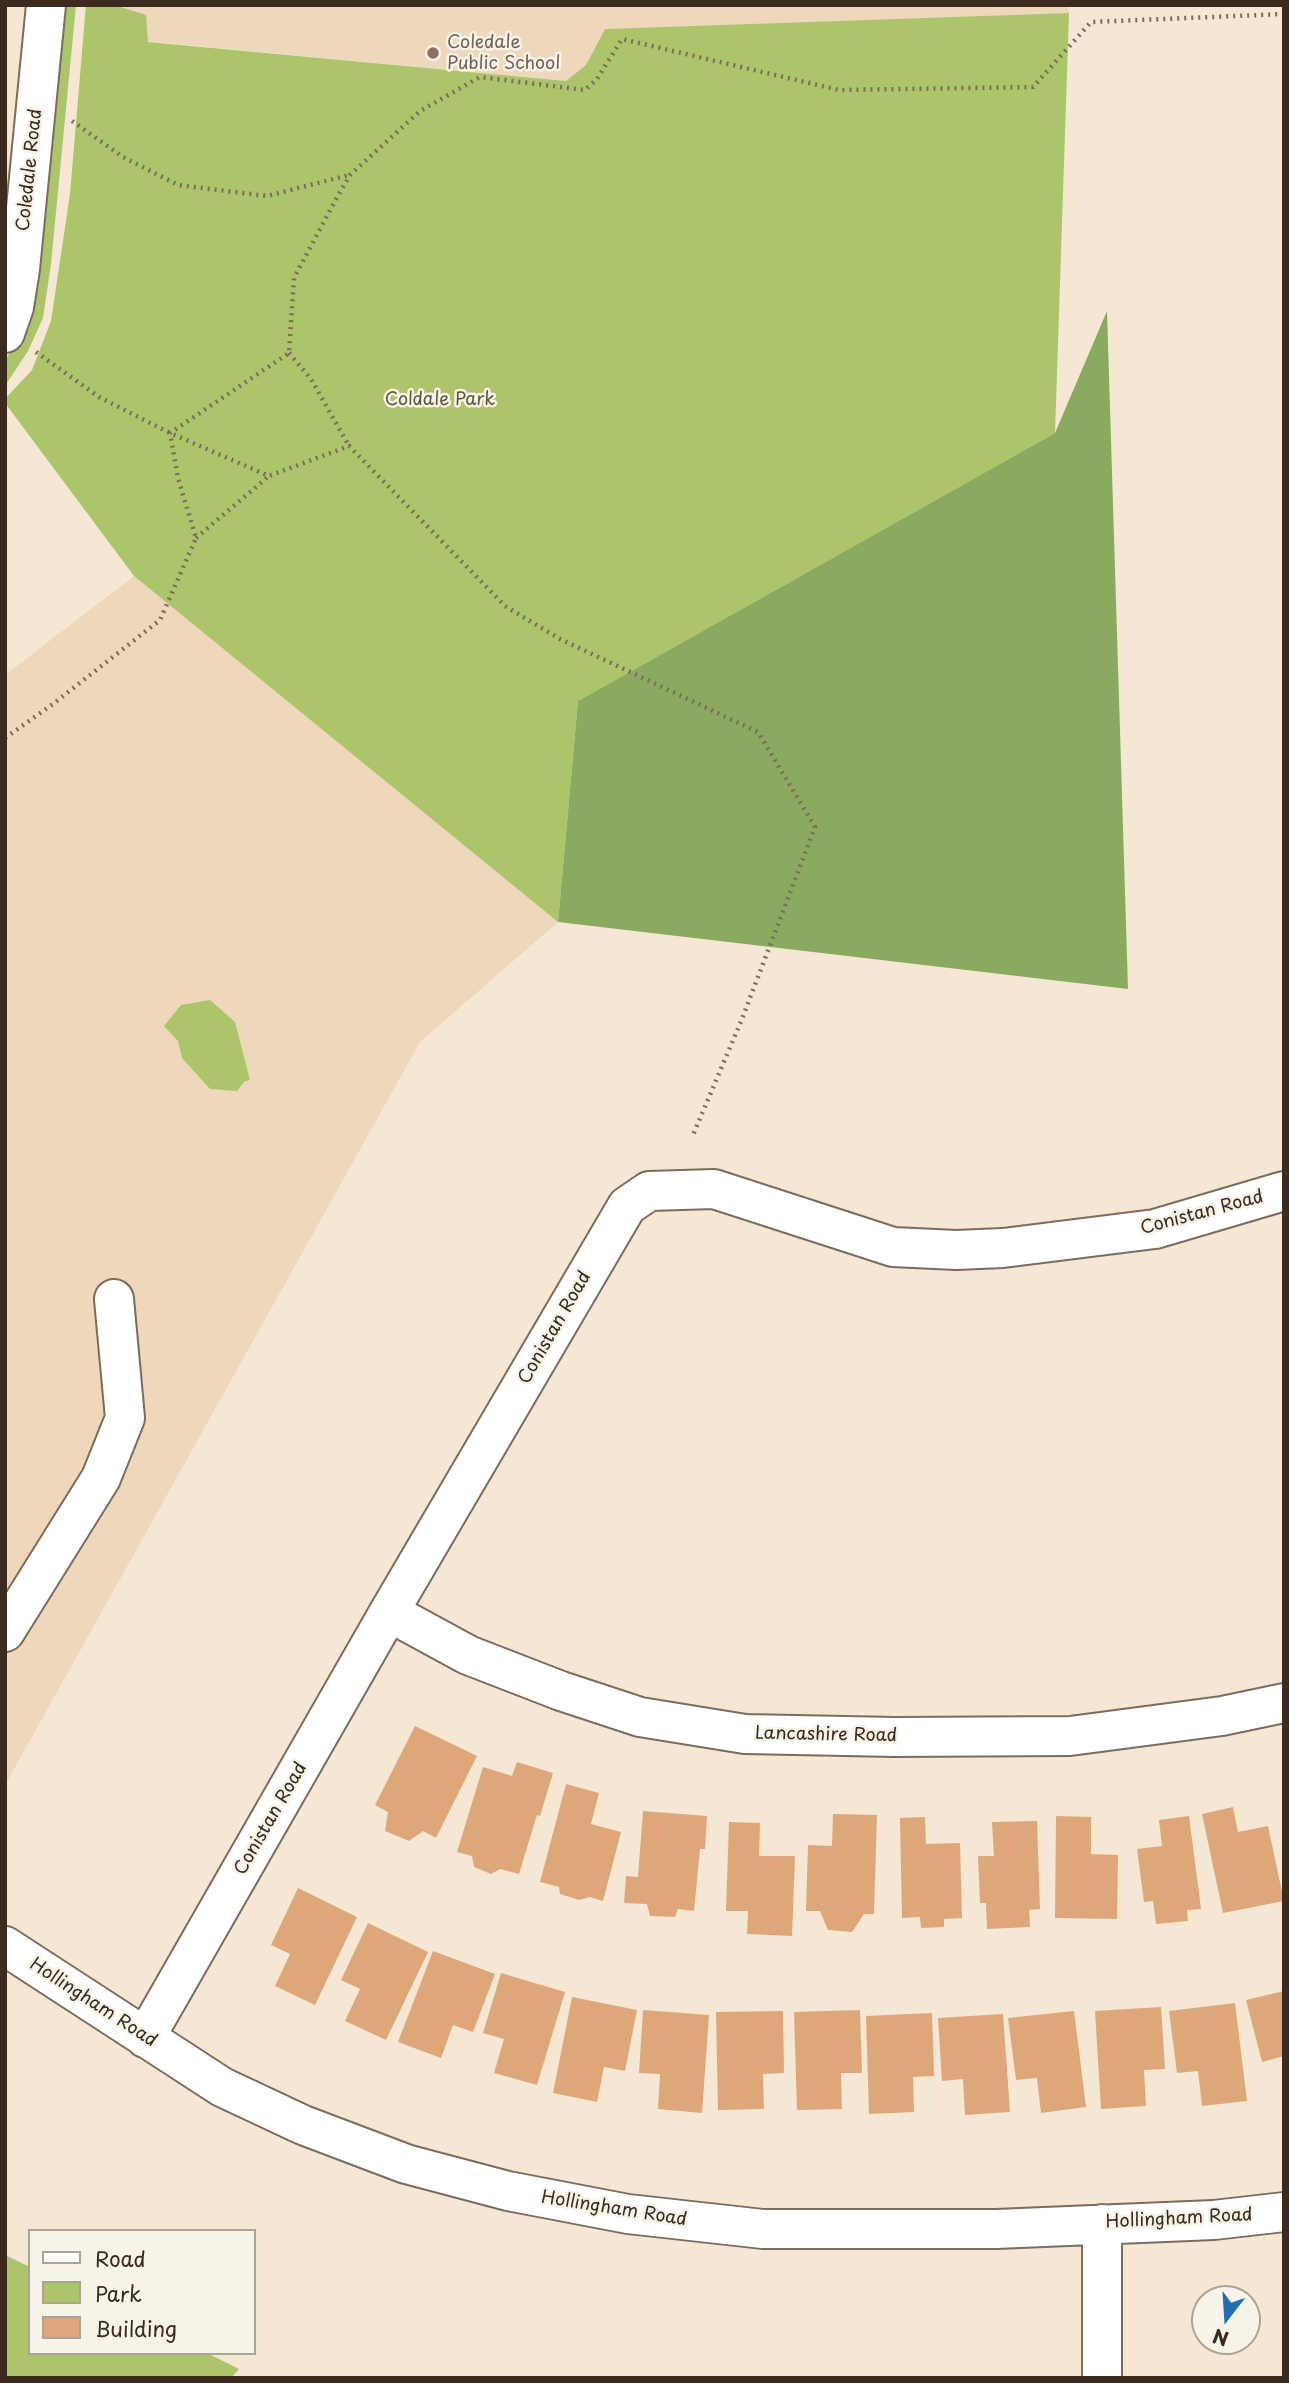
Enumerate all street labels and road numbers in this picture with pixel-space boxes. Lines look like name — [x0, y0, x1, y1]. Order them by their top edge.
street label: Coledale Road — [13, 108, 47, 232]
street label: Conistan Road — [1138, 1186, 1266, 1240]
street label: Conistan Road — [514, 1268, 596, 1388]
street label: Lancashire Road — [755, 1723, 897, 1747]
street label: Conistan Road — [230, 1759, 312, 1879]
street label: Hollingham Road — [25, 1954, 161, 2052]
street label: Hollingham Road — [540, 2187, 688, 2231]
street label: Hollingham Road — [1105, 2204, 1253, 2234]

